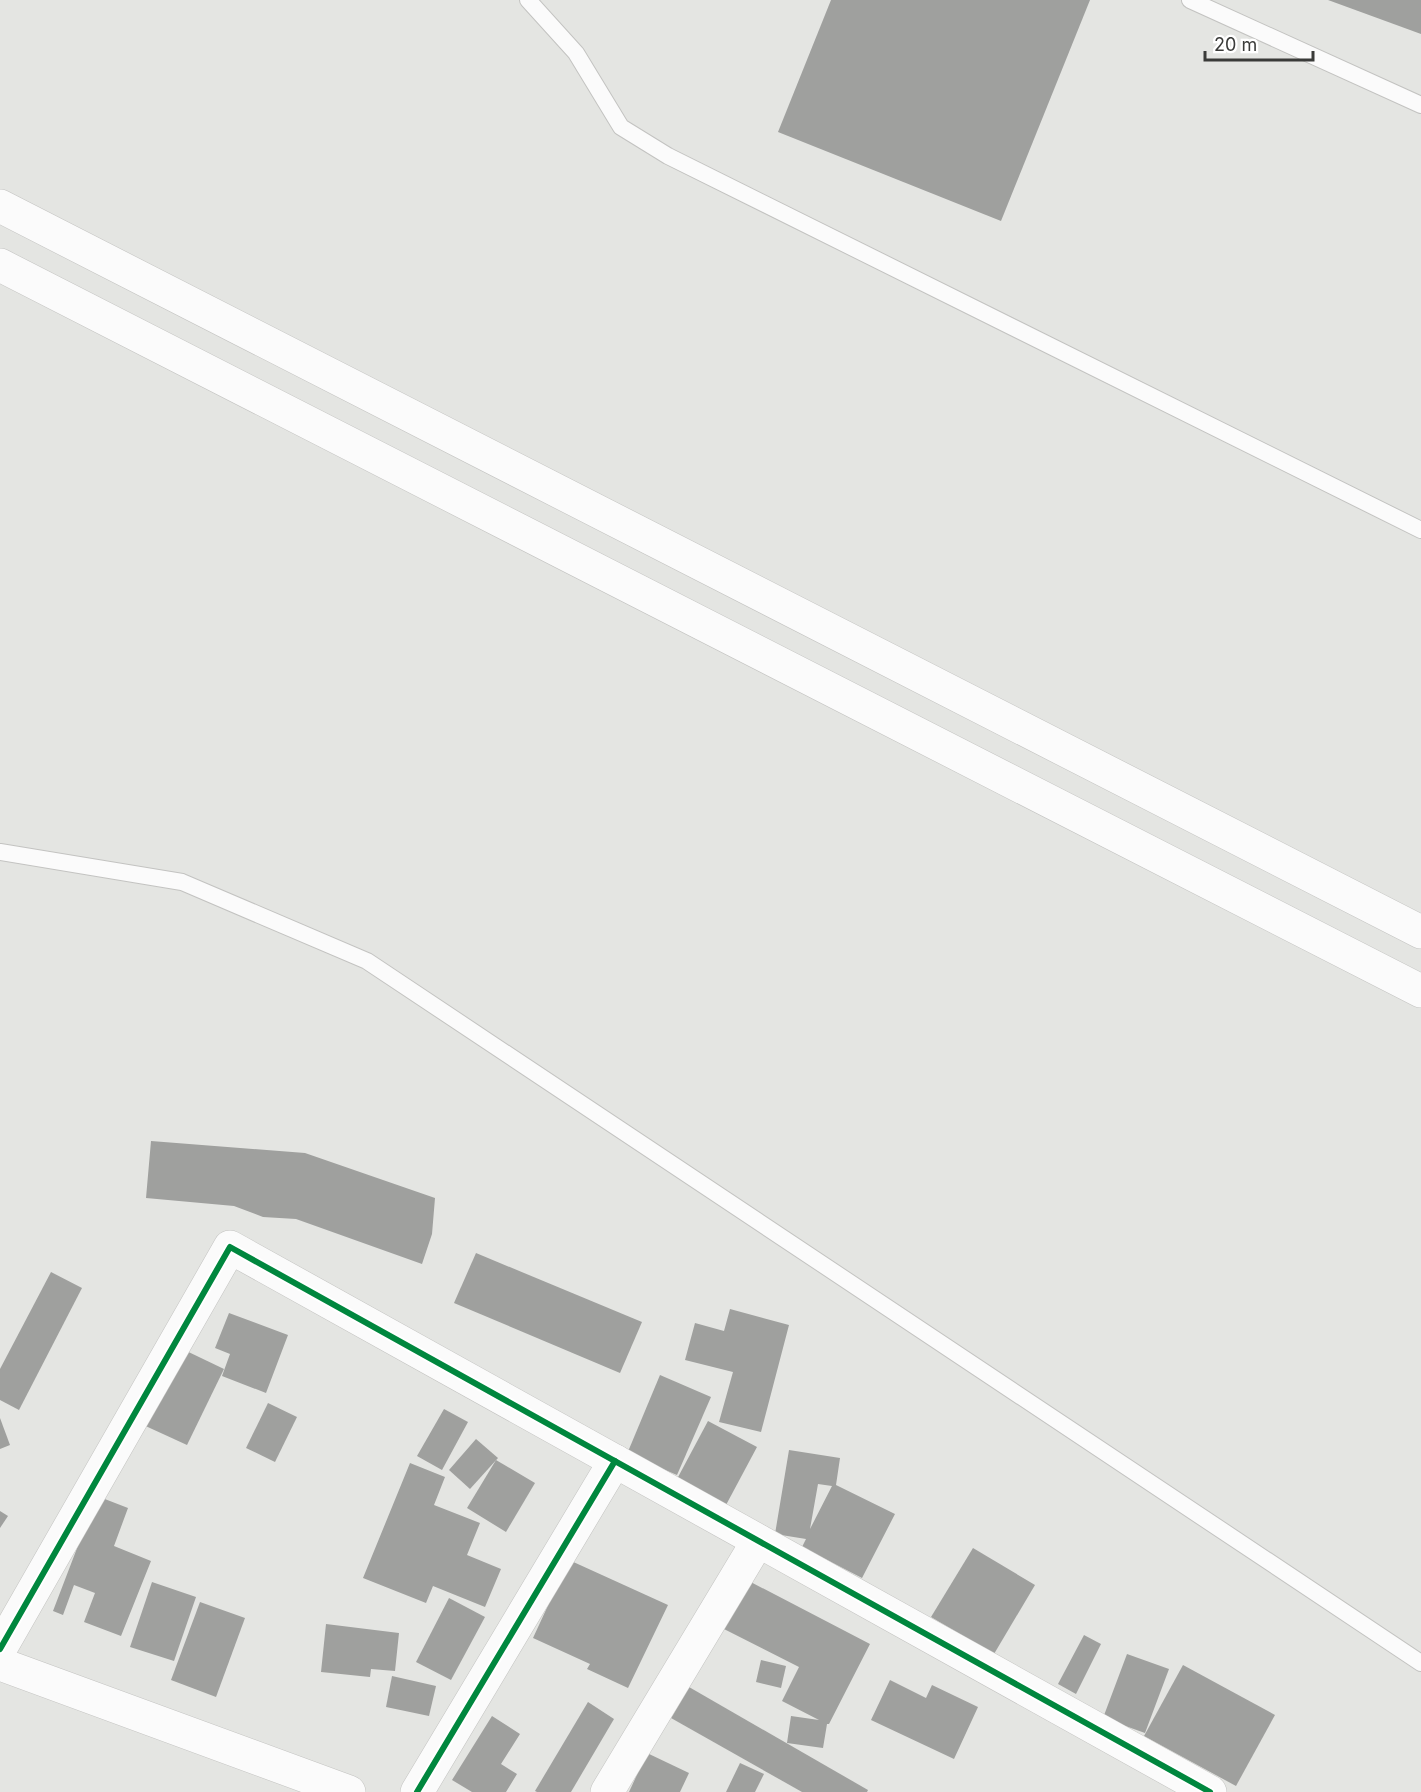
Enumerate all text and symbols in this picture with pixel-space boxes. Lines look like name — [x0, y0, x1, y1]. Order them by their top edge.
scale bar — [1205, 24, 1313, 62]
text: 20 m — [1214, 34, 1257, 55]

